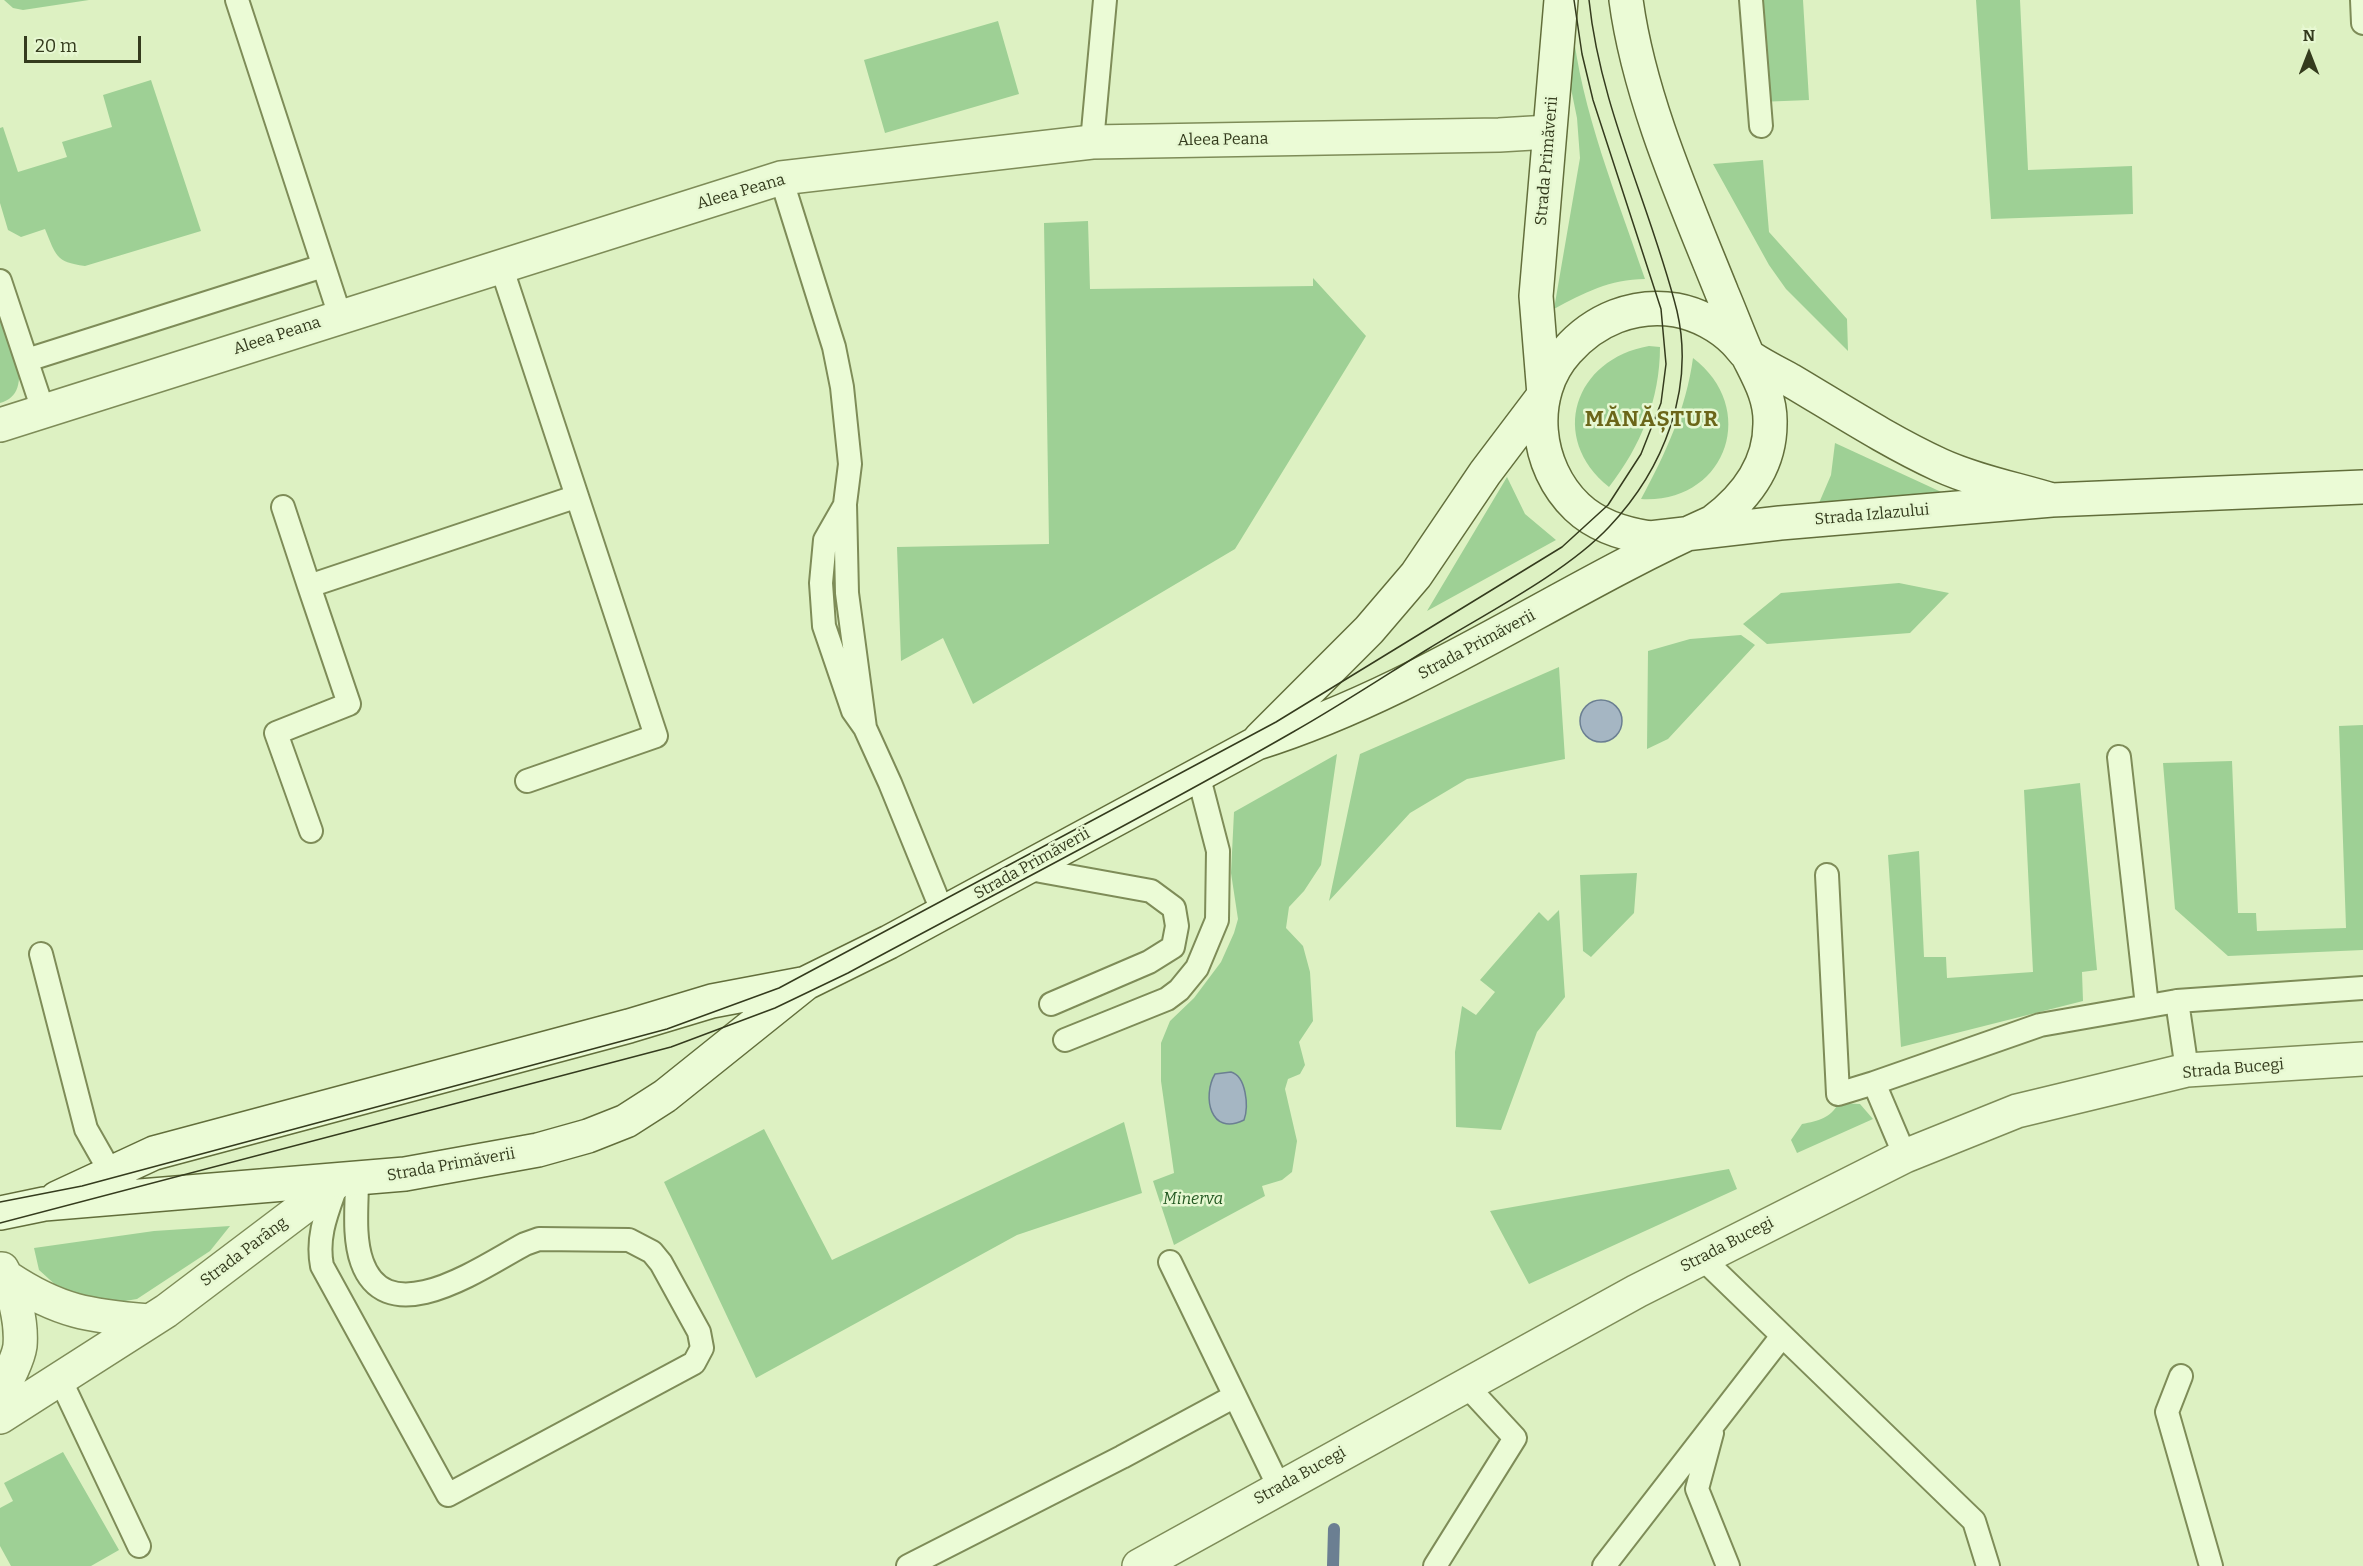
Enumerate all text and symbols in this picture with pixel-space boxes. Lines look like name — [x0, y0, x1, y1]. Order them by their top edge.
scale bar — [27, 24, 144, 62]
north arrow — [2279, 24, 2339, 84]
text: N — [2303, 26, 2315, 45]
text: 20 m — [35, 35, 77, 57]
street label: Strada Primăverii — [1532, 96, 1562, 226]
street label: Aleea Peana — [1177, 130, 1269, 150]
street label: Aleea Peana — [695, 170, 787, 214]
street label: Aleea Peana — [231, 313, 323, 359]
district label: MĂNĂȘTUR — [1585, 407, 1719, 433]
street label: Strada Izlazului — [1814, 500, 1930, 530]
street label: Strada Primăverii — [1415, 606, 1539, 684]
street label: Strada Primăverii — [971, 824, 1093, 904]
street label: Strada Bucegi — [2181, 1055, 2285, 1083]
street label: Strada Primăverii — [386, 1144, 516, 1186]
park label: Minerva — [1163, 1190, 1223, 1210]
street label: Strada Parâng — [197, 1213, 291, 1291]
street label: Strada Bucegi — [1677, 1213, 1777, 1277]
street label: Strada Bucegi — [1251, 1443, 1349, 1509]

